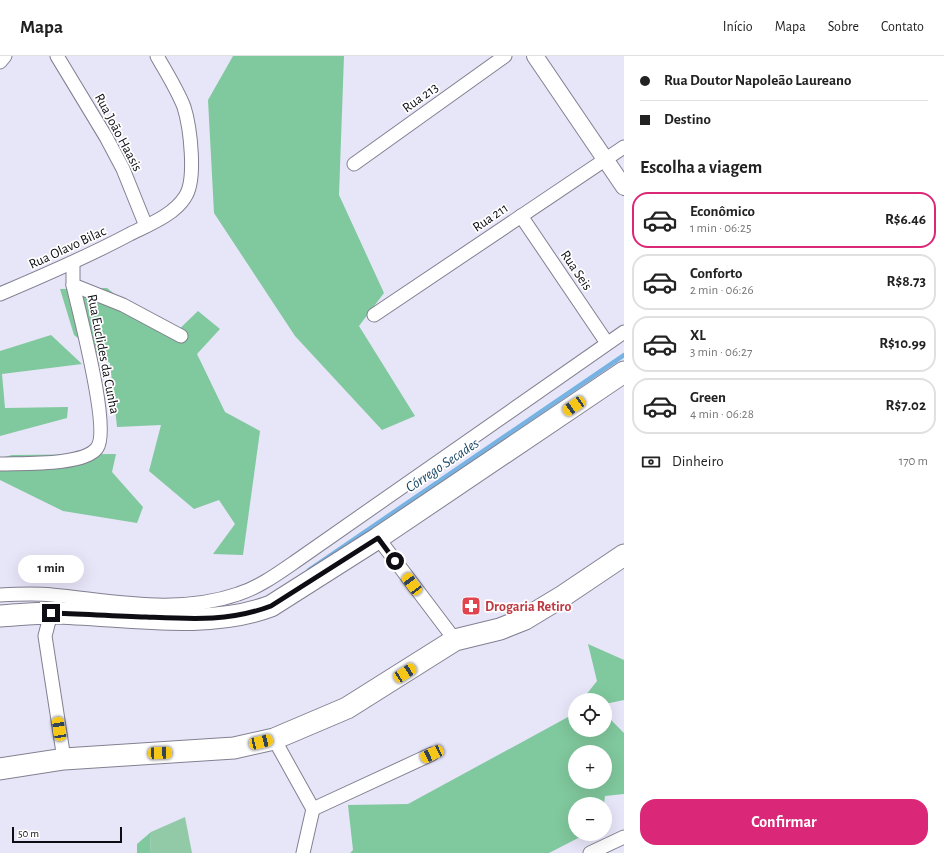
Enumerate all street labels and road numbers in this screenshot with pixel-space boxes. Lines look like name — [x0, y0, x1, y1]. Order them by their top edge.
street label: Rua 213 — [400, 80, 441, 115]
street label: Rua João Haasis — [92, 91, 144, 174]
street label: Rua 211 — [470, 201, 511, 235]
street label: Rua Olavo Bilac — [27, 224, 109, 272]
street label: Rua Seis — [558, 248, 594, 293]
street label: Rua Euclides da Cunha — [85, 293, 122, 416]

